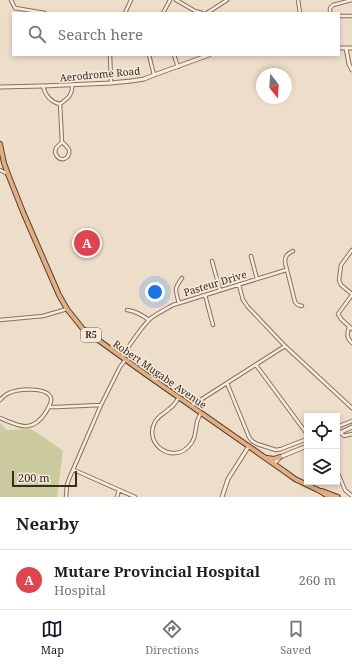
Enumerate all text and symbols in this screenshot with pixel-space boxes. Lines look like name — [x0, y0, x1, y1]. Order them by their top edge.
search box — [12, 12, 340, 56]
icon: search — [26, 23, 48, 45]
text: Search here — [58, 24, 143, 44]
street label: Aerodrome Road — [59, 64, 141, 84]
north arrow — [256, 68, 292, 104]
pin: A — [74, 228, 100, 258]
street label: Pasteur Drive — [182, 267, 248, 299]
your location — [145, 282, 165, 302]
road number: R5 — [81, 328, 101, 342]
street label: Robert Mugabe Avenue — [110, 336, 210, 412]
map controls — [304, 413, 340, 485]
button: locate — [304, 413, 340, 449]
button: layers — [304, 449, 340, 485]
scale bar — [12, 469, 77, 488]
text: 200 m — [18, 470, 50, 485]
text: Nearby — [16, 512, 79, 535]
text: Mutare Provincial Hospital — [54, 561, 260, 581]
text: A — [24, 571, 34, 589]
text: 260 m — [299, 571, 336, 589]
text: Hospital — [54, 581, 106, 599]
tab: Map — [41, 618, 64, 657]
tab: Directions — [145, 618, 199, 657]
tab: Saved — [280, 618, 311, 657]

